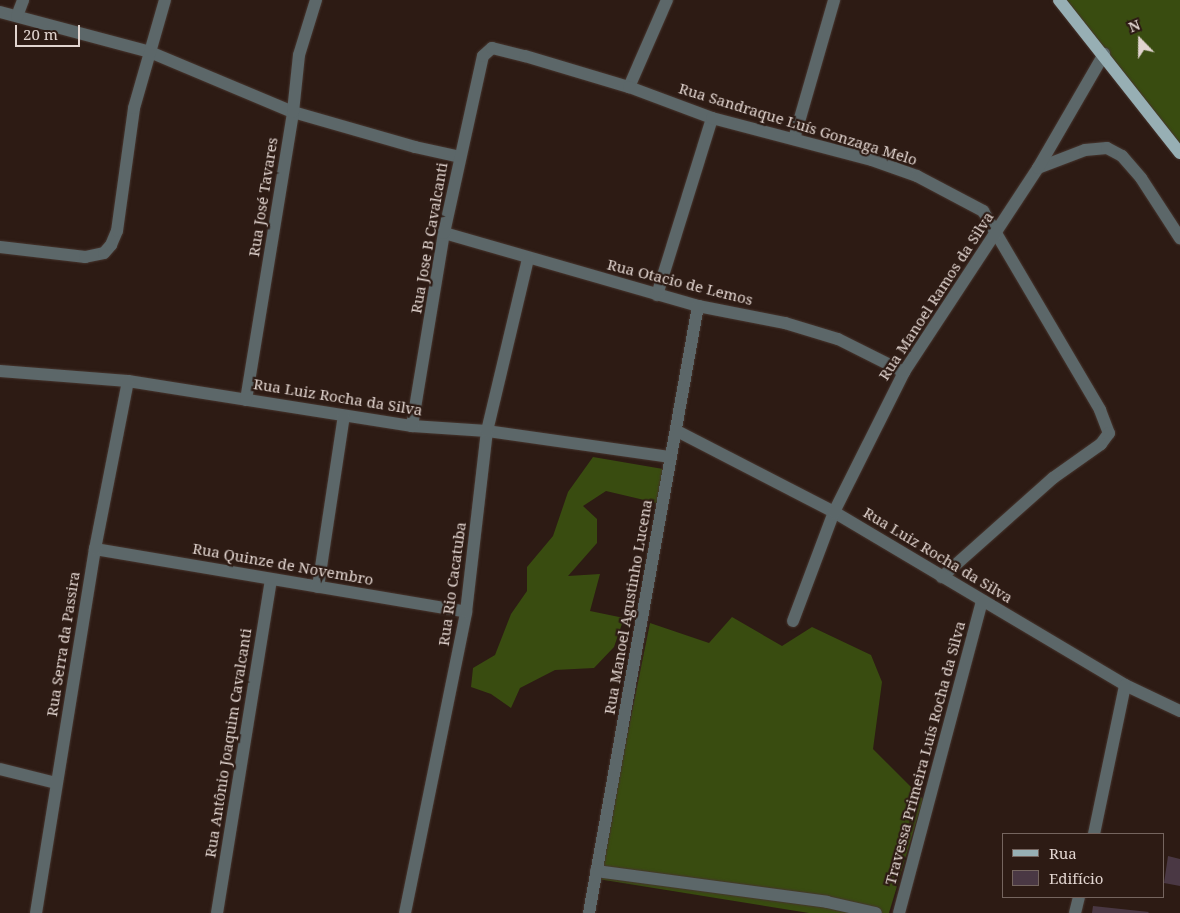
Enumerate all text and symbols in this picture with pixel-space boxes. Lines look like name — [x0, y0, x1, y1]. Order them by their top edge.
scale bar — [18, 15, 82, 47]
north arrow — [1115, 15, 1165, 65]
text: N — [1126, 15, 1143, 37]
text: 20 m — [23, 24, 58, 44]
street label: Rua Sandraque Luís Gonzaga Melo — [677, 79, 919, 169]
street label: Rua José Tavares — [245, 136, 281, 258]
street label: Rua Jose B Cavalcanti — [407, 161, 451, 315]
street label: Rua Manoel Ramos da Silva — [875, 208, 997, 384]
street label: Rua Otacio de Lemos — [605, 255, 755, 309]
street label: Rua Luiz Rocha da Silva — [252, 375, 424, 419]
street label: Rua Manoel Agustinho Lucena — [600, 498, 656, 716]
street label: Rua Luiz Rocha da Silva — [860, 503, 1016, 607]
street label: Rua Rio Cacatuba — [434, 521, 470, 647]
street label: Rua Quinze de Novembro — [191, 539, 375, 589]
street label: Rua Serra da Passira — [43, 570, 83, 718]
street label: Travessa Primeira Luís Rocha da Silva — [881, 619, 969, 887]
street label: Rua Antônio Joaquim Cavalcanti — [201, 627, 255, 859]
legend — [1002, 833, 1165, 898]
text: Rua — [1049, 843, 1077, 863]
text: Edifício — [1049, 868, 1104, 888]

